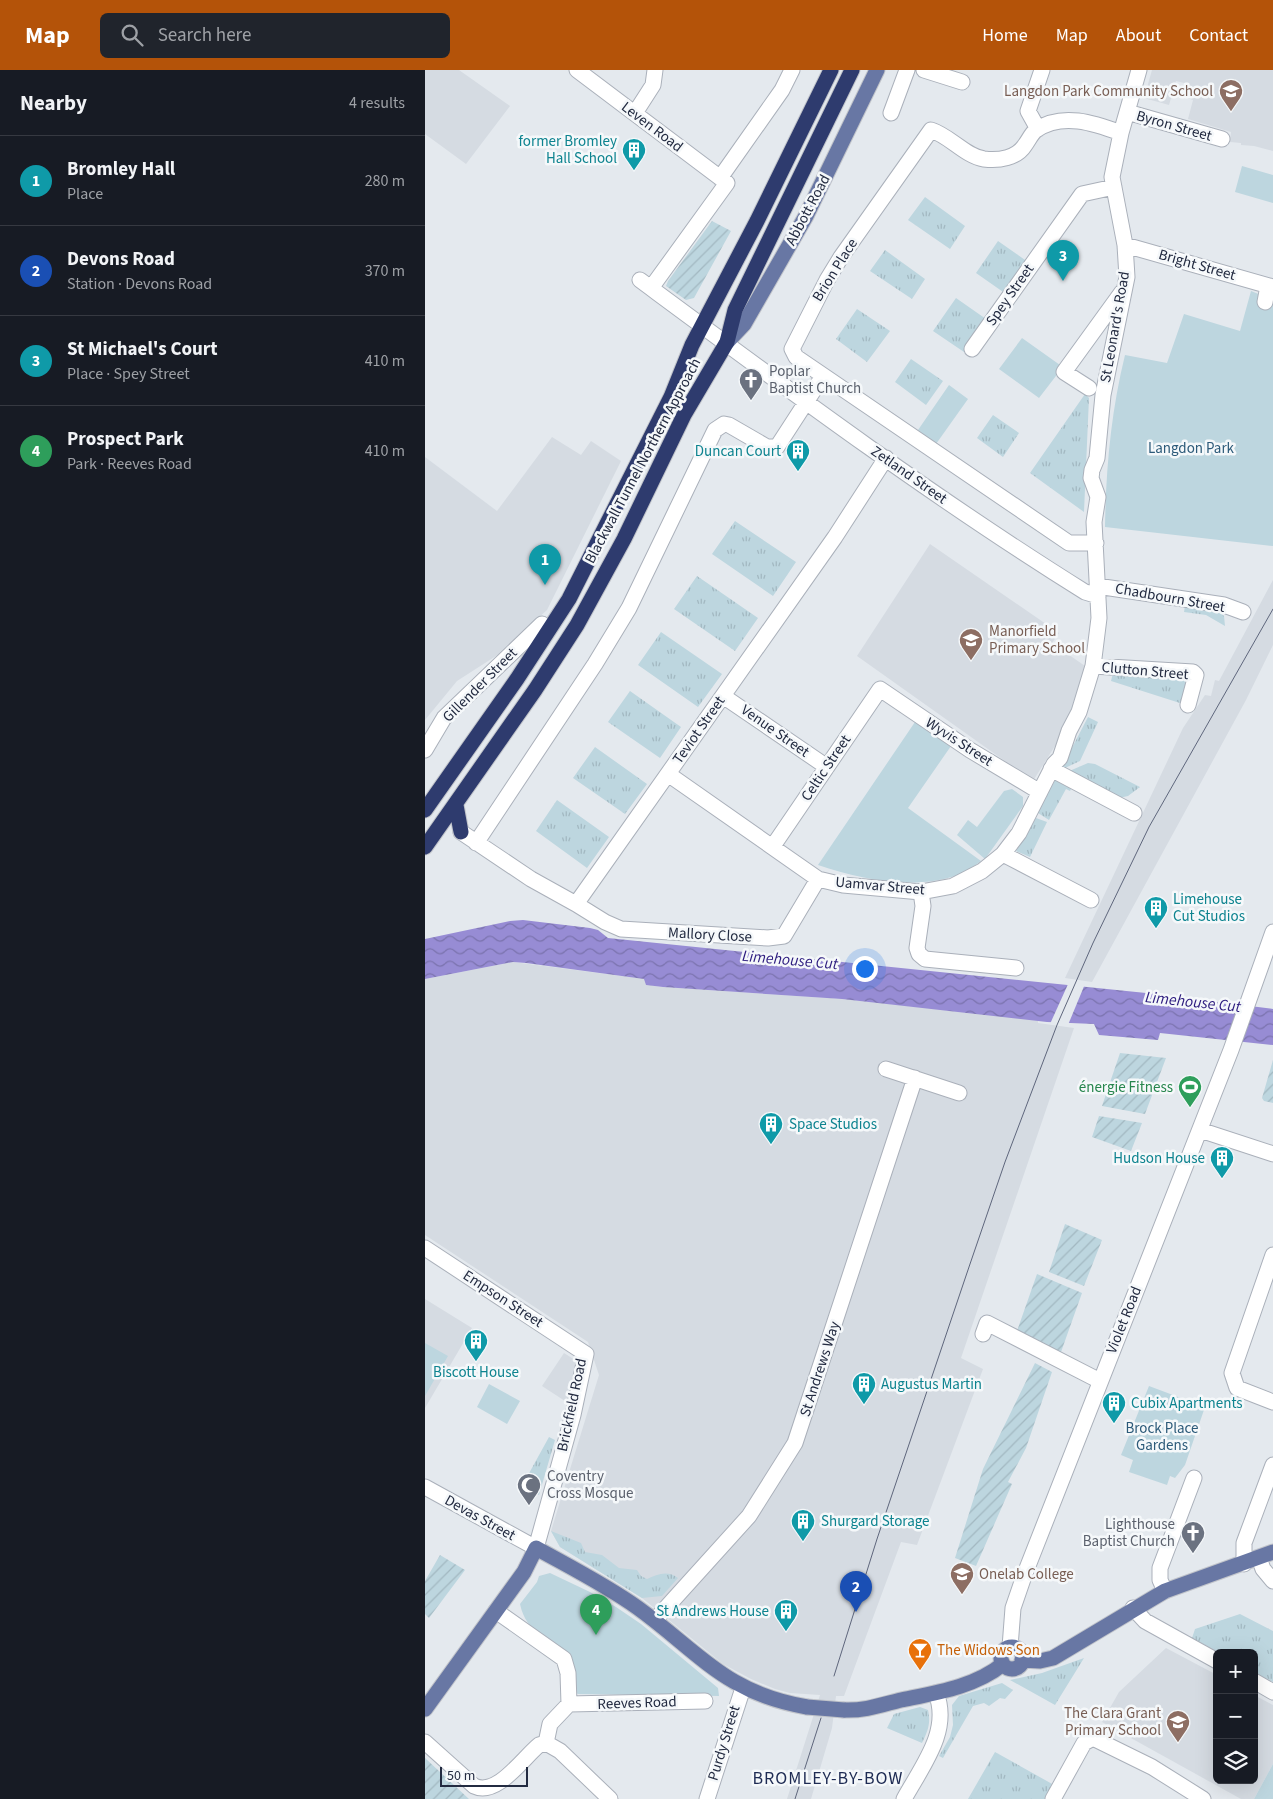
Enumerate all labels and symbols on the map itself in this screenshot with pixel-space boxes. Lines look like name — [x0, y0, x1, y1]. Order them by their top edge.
school or university icon: Langdon Park Community School — [1218, 78, 1244, 112]
place label: Langdon Park Community School — [1004, 81, 1213, 102]
street label: Leven Road — [617, 97, 687, 157]
street label: Byron Street — [1134, 105, 1214, 147]
place label: former Bromley Hall School — [519, 131, 617, 169]
building icon: former Bromley Hall School — [621, 137, 647, 171]
street label: Abbott Road — [781, 171, 835, 249]
street label: Brion Place — [807, 234, 863, 306]
pin: 3 — [1047, 240, 1079, 281]
street label: Bright Street — [1156, 244, 1238, 286]
street label: Spey Street — [981, 260, 1039, 330]
street label: St Leonard's Road — [1095, 270, 1135, 384]
street label: Blackwall Tunnel Northern Approach — [580, 355, 706, 567]
place label: Poplar Baptist Church — [769, 361, 861, 399]
church icon: Poplar Baptist Church — [738, 367, 764, 401]
building icon: Duncan Court — [785, 438, 811, 472]
park label: Langdon Park — [1148, 438, 1235, 459]
place label: Duncan Court — [695, 441, 781, 462]
street label: Zetland Street — [867, 441, 951, 509]
pin: 1 — [529, 544, 561, 585]
street label: Chadbourn Street — [1113, 578, 1227, 618]
place label: Manorfield Primary School — [989, 621, 1085, 659]
school or university icon: Manorfield Primary School — [958, 627, 984, 661]
street label: Gillender Street — [438, 643, 522, 727]
street label: Clutton Street — [1101, 657, 1189, 685]
street label: Teviot Street — [668, 692, 730, 768]
street label: Venue Street — [736, 700, 814, 762]
street label: Wyvis Street — [921, 712, 997, 772]
street label: Celtic Street — [796, 731, 856, 805]
street label: Uamvar Street — [834, 872, 926, 900]
place label: Limehouse Cut Studios — [1173, 889, 1245, 927]
building icon: Limehouse Cut Studios — [1143, 895, 1169, 929]
street label: Mallory Close — [667, 922, 753, 948]
water label: Limehouse Cut — [741, 945, 840, 975]
your location — [852, 956, 878, 982]
water label: Limehouse Cut — [1144, 986, 1243, 1018]
sports icon: énergie Fitness — [1177, 1074, 1203, 1108]
place label: énergie Fitness — [1079, 1077, 1173, 1098]
building icon: Space Studios — [758, 1111, 784, 1145]
place label: Space Studios — [789, 1114, 877, 1135]
building icon: Hudson House — [1209, 1145, 1235, 1179]
place label: Hudson House — [1113, 1148, 1205, 1169]
street label: Empson Street — [459, 1265, 547, 1333]
street label: Violet Road — [1101, 1283, 1147, 1357]
street label: St Andrews Way — [795, 1319, 845, 1419]
building icon: Biscott House — [463, 1328, 489, 1362]
street label: Brickfield Road — [552, 1356, 592, 1454]
place label: Biscott House — [433, 1362, 519, 1383]
building icon: Augustus Martin — [851, 1371, 877, 1405]
place label: Augustus Martin — [881, 1374, 982, 1395]
building icon: Cubix Apartments — [1101, 1390, 1127, 1424]
place label: Cubix Apartments — [1131, 1393, 1243, 1414]
park label: Brock Place Gardens — [1125, 1418, 1199, 1456]
place label: Coventry Cross Mosque — [547, 1466, 634, 1504]
mosque icon: Coventry Cross Mosque — [516, 1472, 542, 1506]
street label: Devas Street — [441, 1490, 519, 1546]
building icon: Shurgard Storage — [790, 1508, 816, 1542]
place label: Shurgard Storage — [821, 1511, 930, 1532]
place label: Lighthouse Baptist Church — [1083, 1514, 1175, 1552]
church icon: Lighthouse Baptist Church — [1180, 1520, 1206, 1554]
school or university icon: Onelab College — [949, 1561, 975, 1595]
place label: Onelab College — [979, 1564, 1074, 1585]
pin: 2 — [840, 1571, 872, 1612]
pin: 4 — [580, 1594, 612, 1635]
building icon: St Andrews House — [773, 1598, 799, 1632]
place label: St Andrews House — [656, 1601, 769, 1622]
bar icon: The Widows Son — [907, 1637, 933, 1671]
place label: The Widows Son — [937, 1640, 1040, 1661]
street label: Reeves Road — [597, 1691, 677, 1715]
street label: Purdy Street — [703, 1703, 745, 1783]
place label: The Clara Grant Primary School — [1064, 1703, 1161, 1741]
school or university icon: The Clara Grant Primary School — [1165, 1709, 1191, 1743]
scale bar — [440, 1764, 527, 1787]
district label: BROMLEY-BY-BOW — [753, 1766, 903, 1791]

